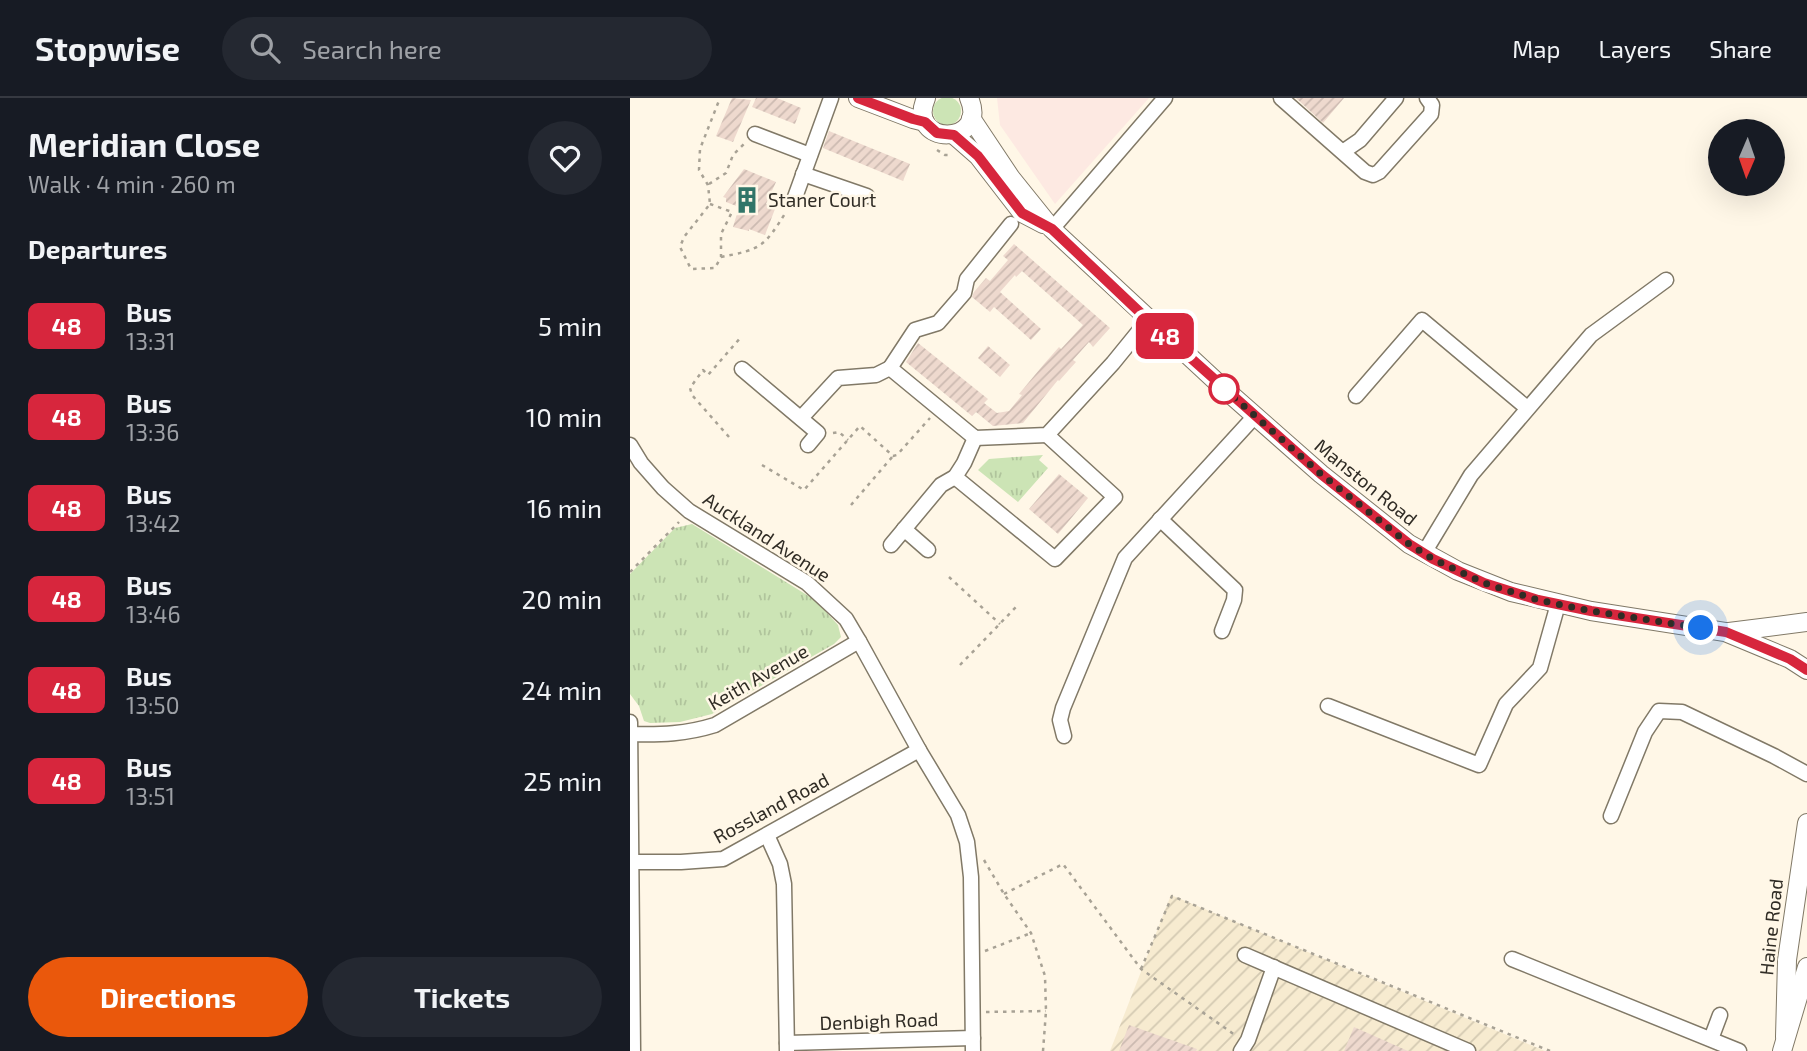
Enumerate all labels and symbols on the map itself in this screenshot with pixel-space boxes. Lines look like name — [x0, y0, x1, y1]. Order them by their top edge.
north arrow — [1708, 119, 1785, 196]
building icon: Staner Court — [732, 185, 762, 215]
place label: Staner Court — [768, 188, 876, 211]
line badge: 48 — [1134, 313, 1196, 359]
unlabelled marker — [1209, 374, 1239, 404]
street label: Manston Road — [1311, 433, 1422, 530]
street label: Auckland Avenue — [699, 487, 835, 586]
your location — [1683, 610, 1718, 645]
street label: Keith Avenue — [704, 639, 812, 714]
street label: Rossland Road — [709, 767, 833, 848]
street label: Haine Road — [1754, 877, 1787, 976]
street label: Denbigh Road — [819, 1007, 939, 1034]

